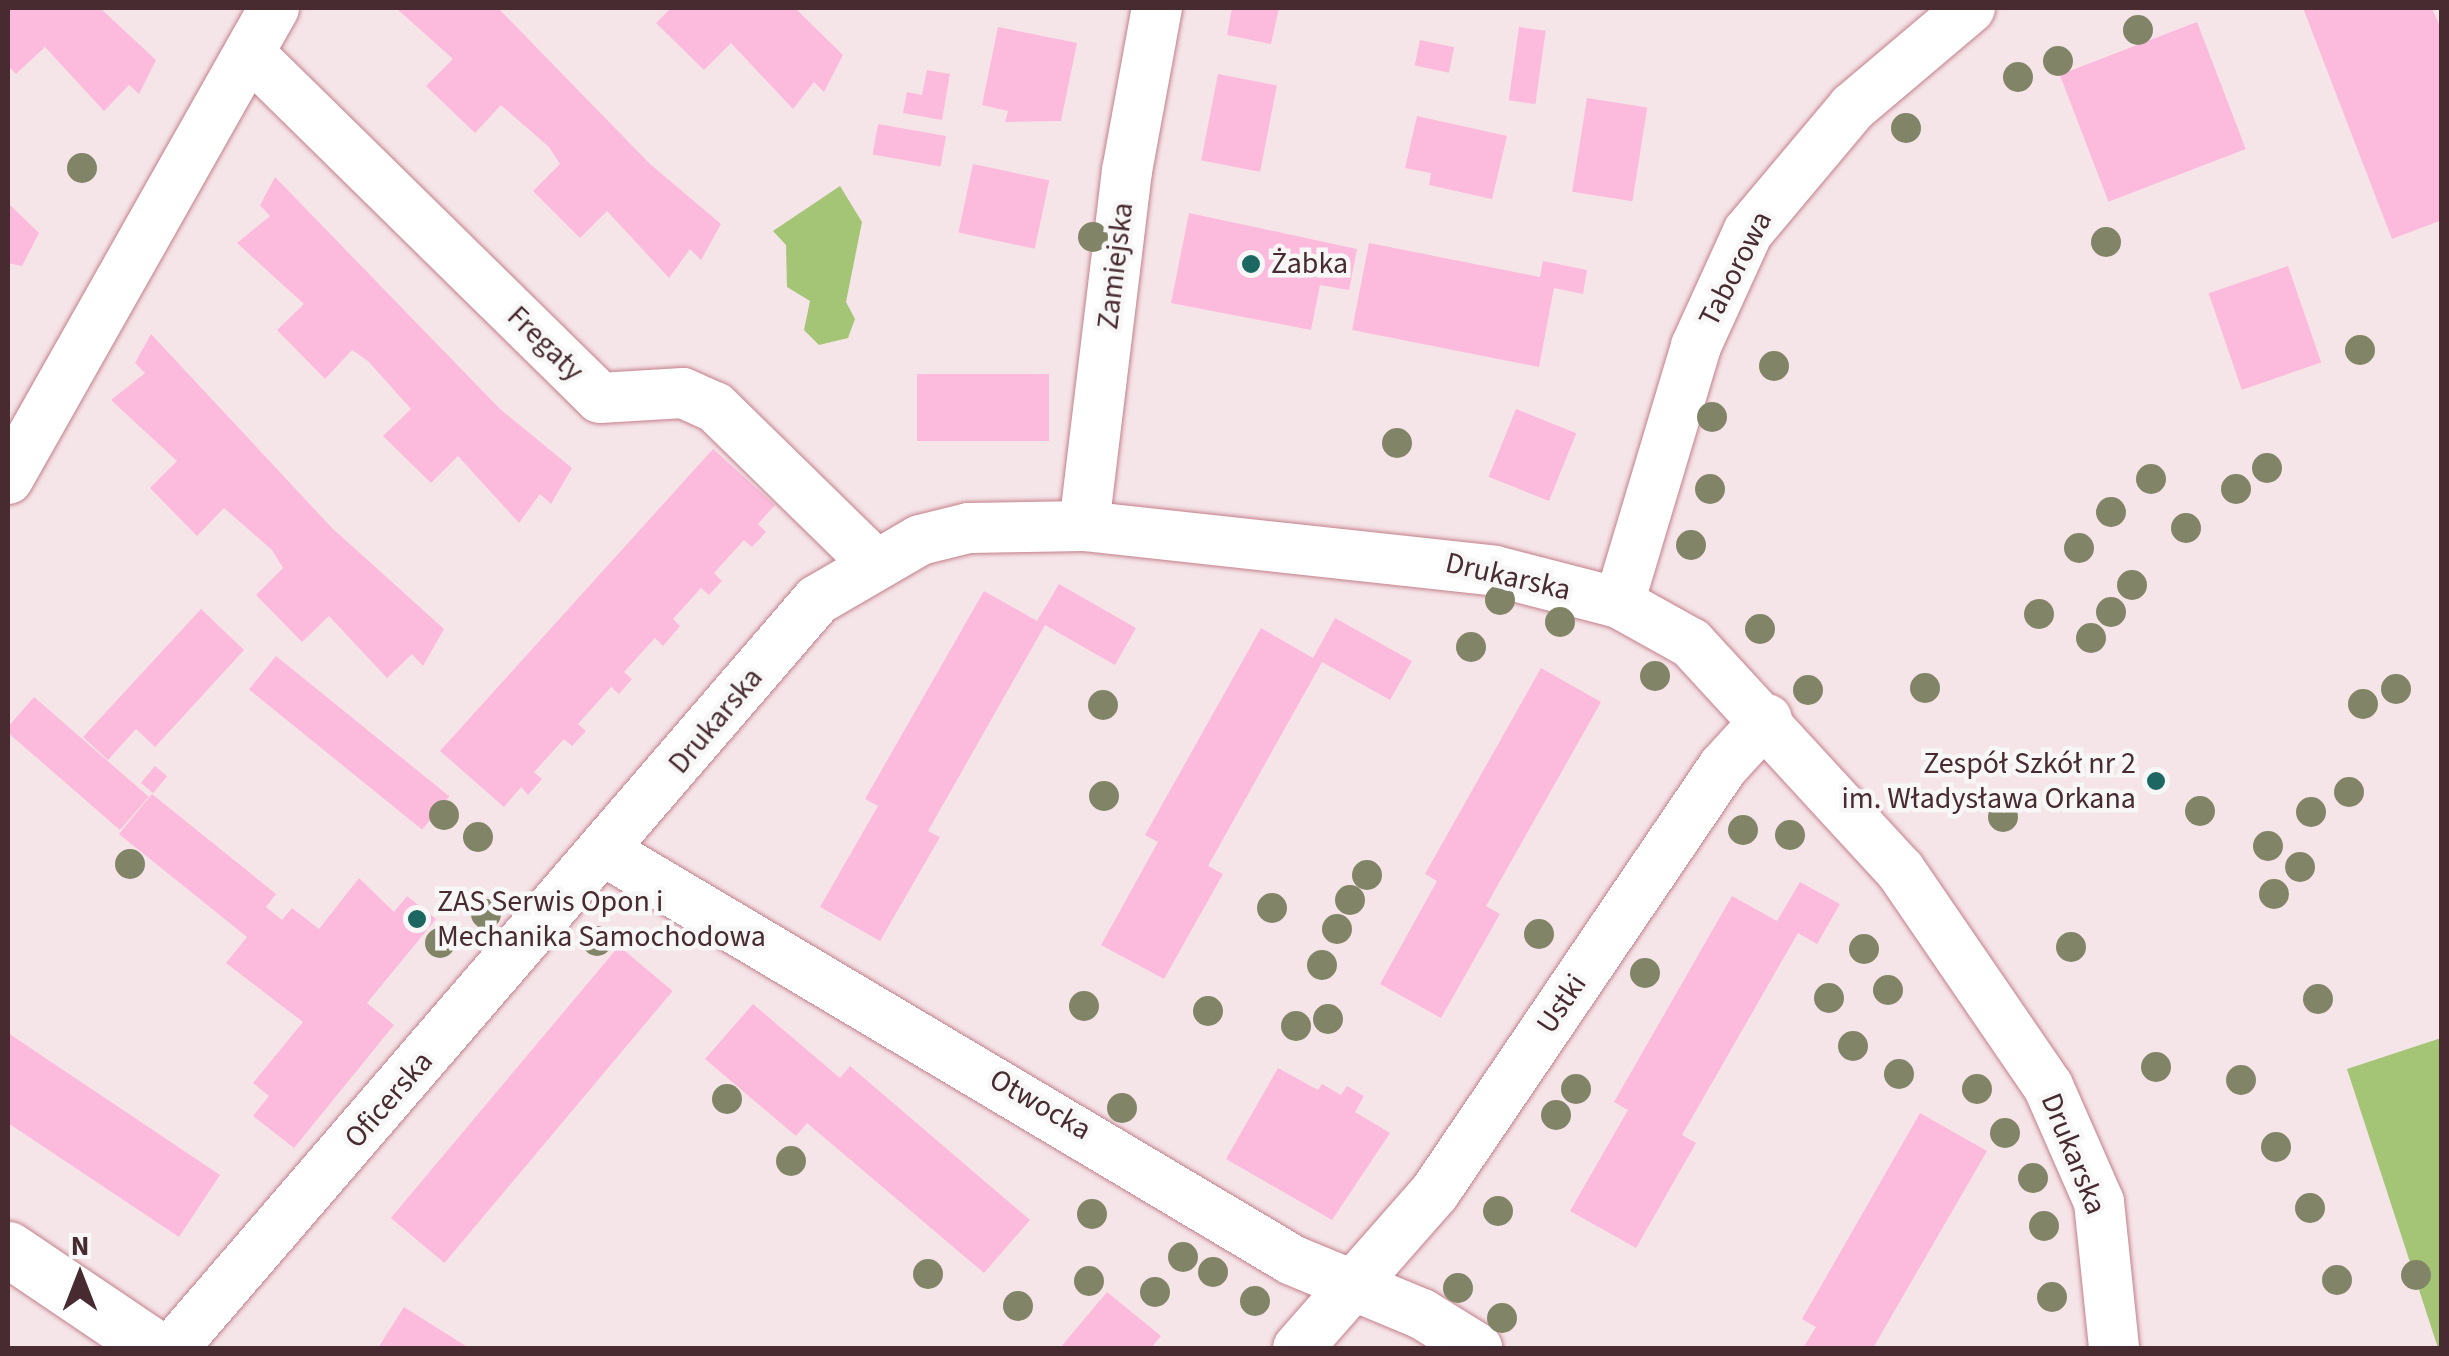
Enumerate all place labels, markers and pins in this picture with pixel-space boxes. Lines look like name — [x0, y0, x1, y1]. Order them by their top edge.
place label: Żabka — [1271, 246, 1348, 282]
marker: Żabka — [1240, 253, 1262, 275]
place label: Zespół Szkół nr 2 im. Władysława Orkana — [1841, 746, 2136, 816]
marker: Zespół Szkół nr 2 im. Władysława Orkana — [2145, 770, 2167, 792]
place label: ZAS Serwis Opon i Mechanika Samochodowa — [437, 884, 766, 954]
marker: ZAS Serwis Opon i Mechanika Samochodowa — [406, 908, 428, 930]

